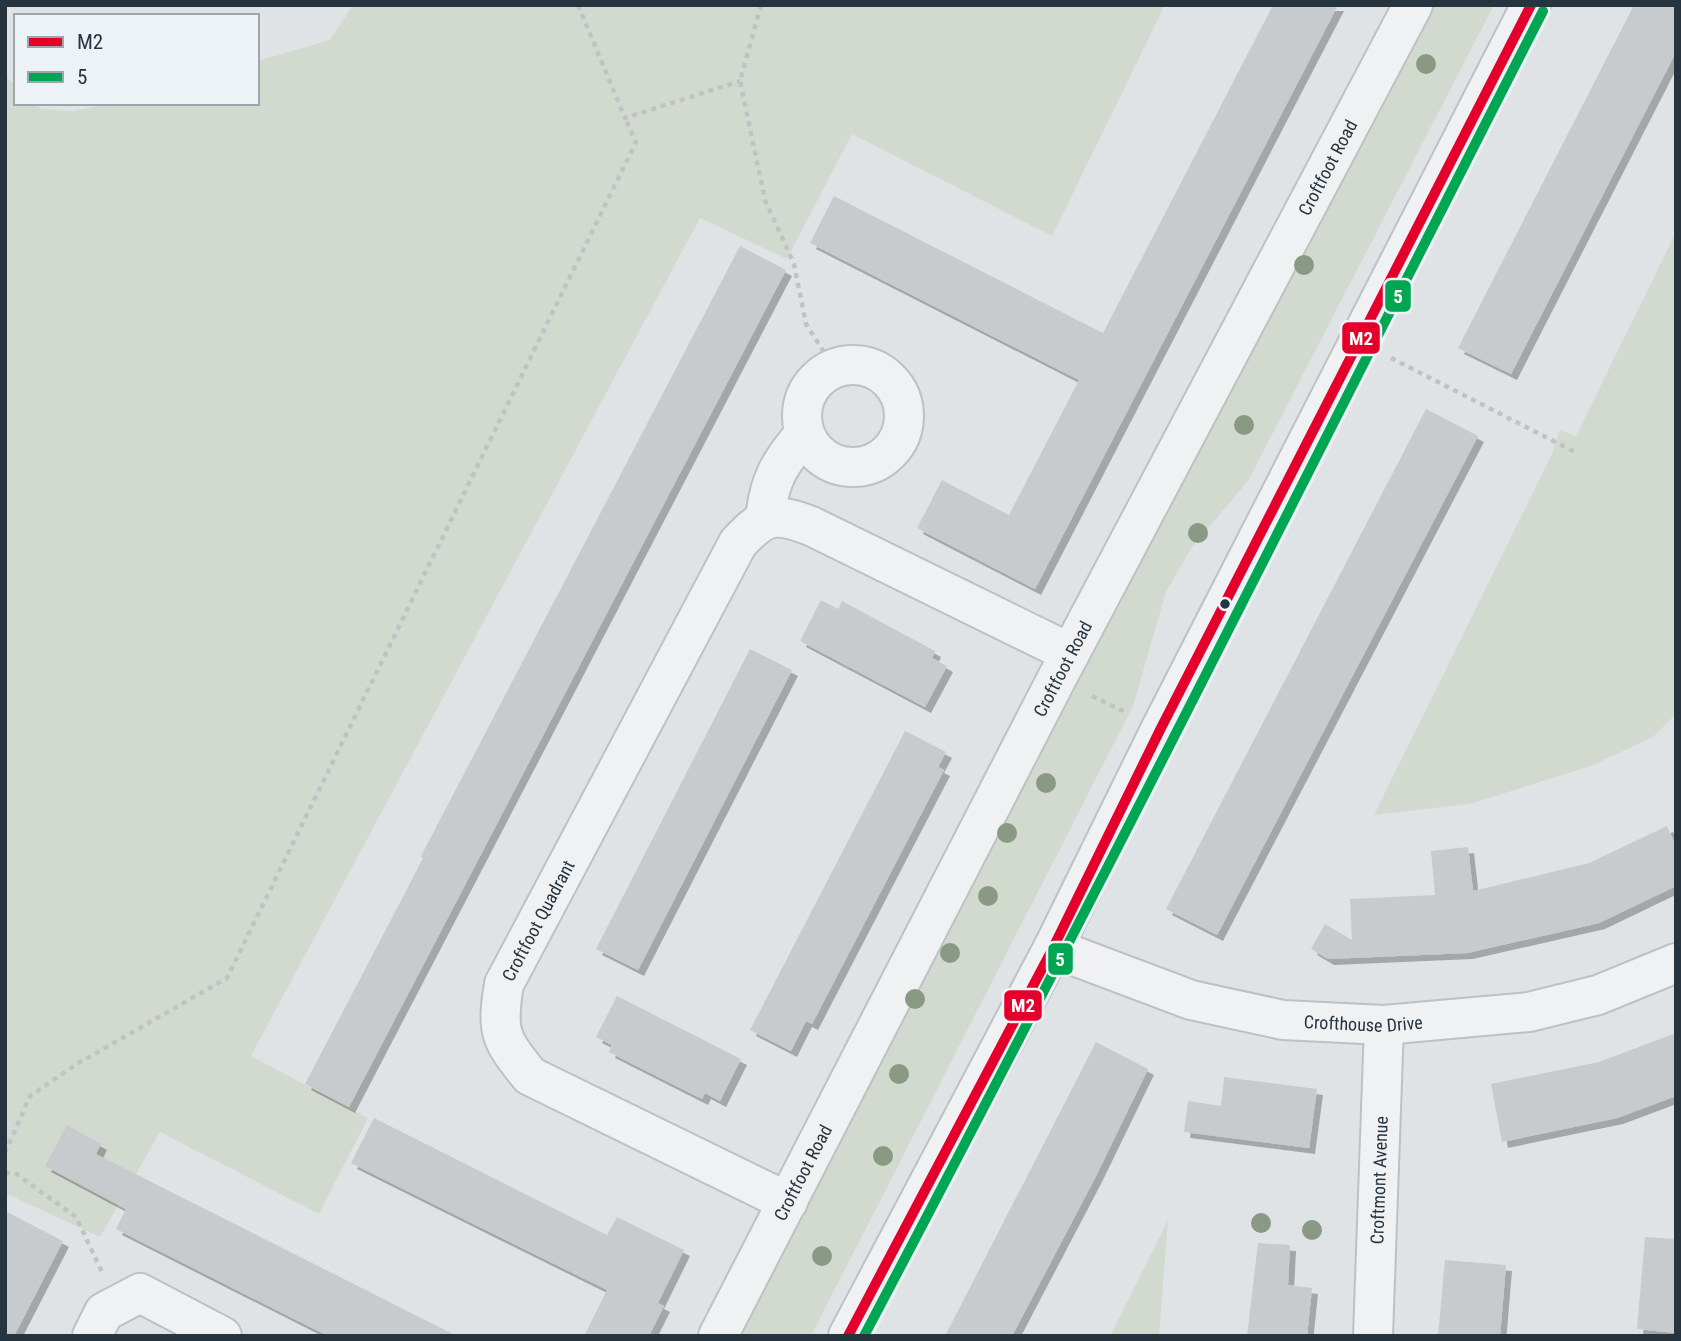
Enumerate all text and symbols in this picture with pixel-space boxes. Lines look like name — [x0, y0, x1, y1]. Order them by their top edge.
legend — [14, 14, 259, 105]
text: M2 — [77, 30, 103, 54]
text: 5 — [77, 65, 87, 89]
street label: Croftfoot Road — [1293, 116, 1361, 219]
line badge: 5 — [1384, 279, 1412, 313]
text: 5 — [1393, 285, 1403, 308]
line badge: M2 — [1341, 321, 1381, 355]
text: M2 — [1349, 327, 1373, 350]
unlabelled marker — [1218, 597, 1232, 611]
street label: Croftfoot Road — [1029, 617, 1096, 720]
street label: Croftfoot Quadrant — [497, 856, 578, 984]
line badge: 5 — [1047, 942, 1074, 976]
text: 5 — [1055, 948, 1065, 971]
line badge: M2 — [1003, 989, 1043, 1022]
text: M2 — [1011, 994, 1035, 1017]
street label: Crofthouse Drive — [1303, 1011, 1423, 1036]
street label: Croftmont Avenue — [1366, 1116, 1391, 1245]
street label: Croftfoot Road — [769, 1121, 836, 1224]

